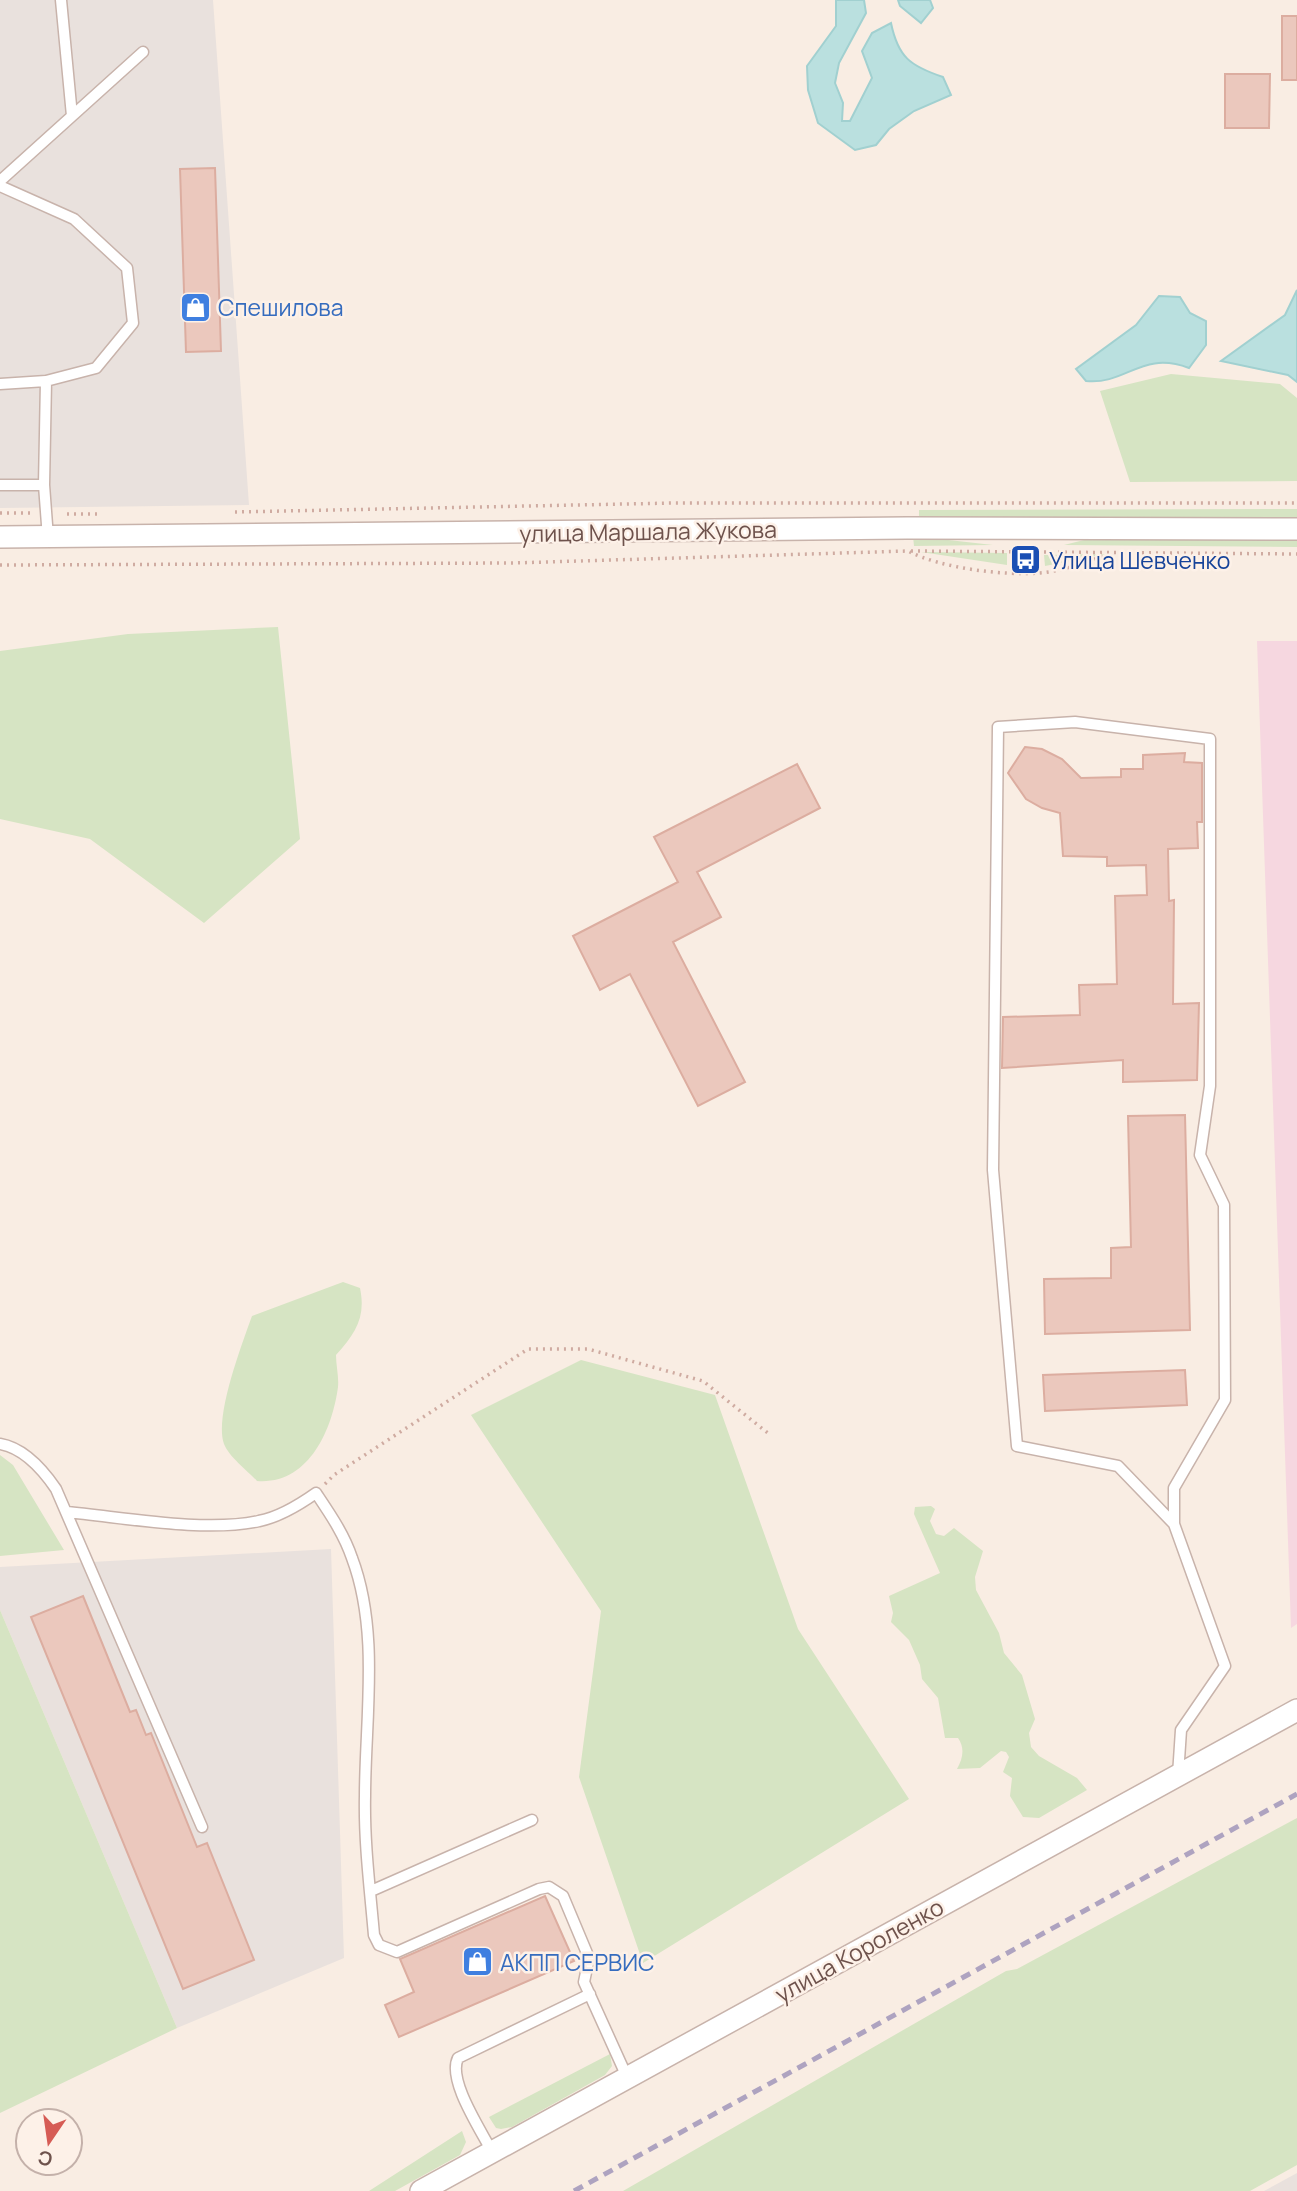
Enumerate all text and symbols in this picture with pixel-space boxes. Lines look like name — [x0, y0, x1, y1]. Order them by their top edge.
shop icon: Спешилова — [178, 290, 212, 324]
place label: Спешилова — [218, 291, 343, 323]
street label: улица Маршала Жукова — [519, 513, 777, 549]
bus stop icon: Улица Шевченко — [1009, 543, 1043, 577]
place label: Улица Шевченко — [1049, 544, 1230, 576]
street label: улица Короленко — [769, 1890, 949, 2010]
shop icon: АКПП СЕРВИС — [460, 1945, 494, 1979]
place label: АКПП СЕРВИС — [500, 1946, 654, 1978]
north arrow — [14, 2107, 84, 2177]
text: С — [35, 2144, 55, 2173]

